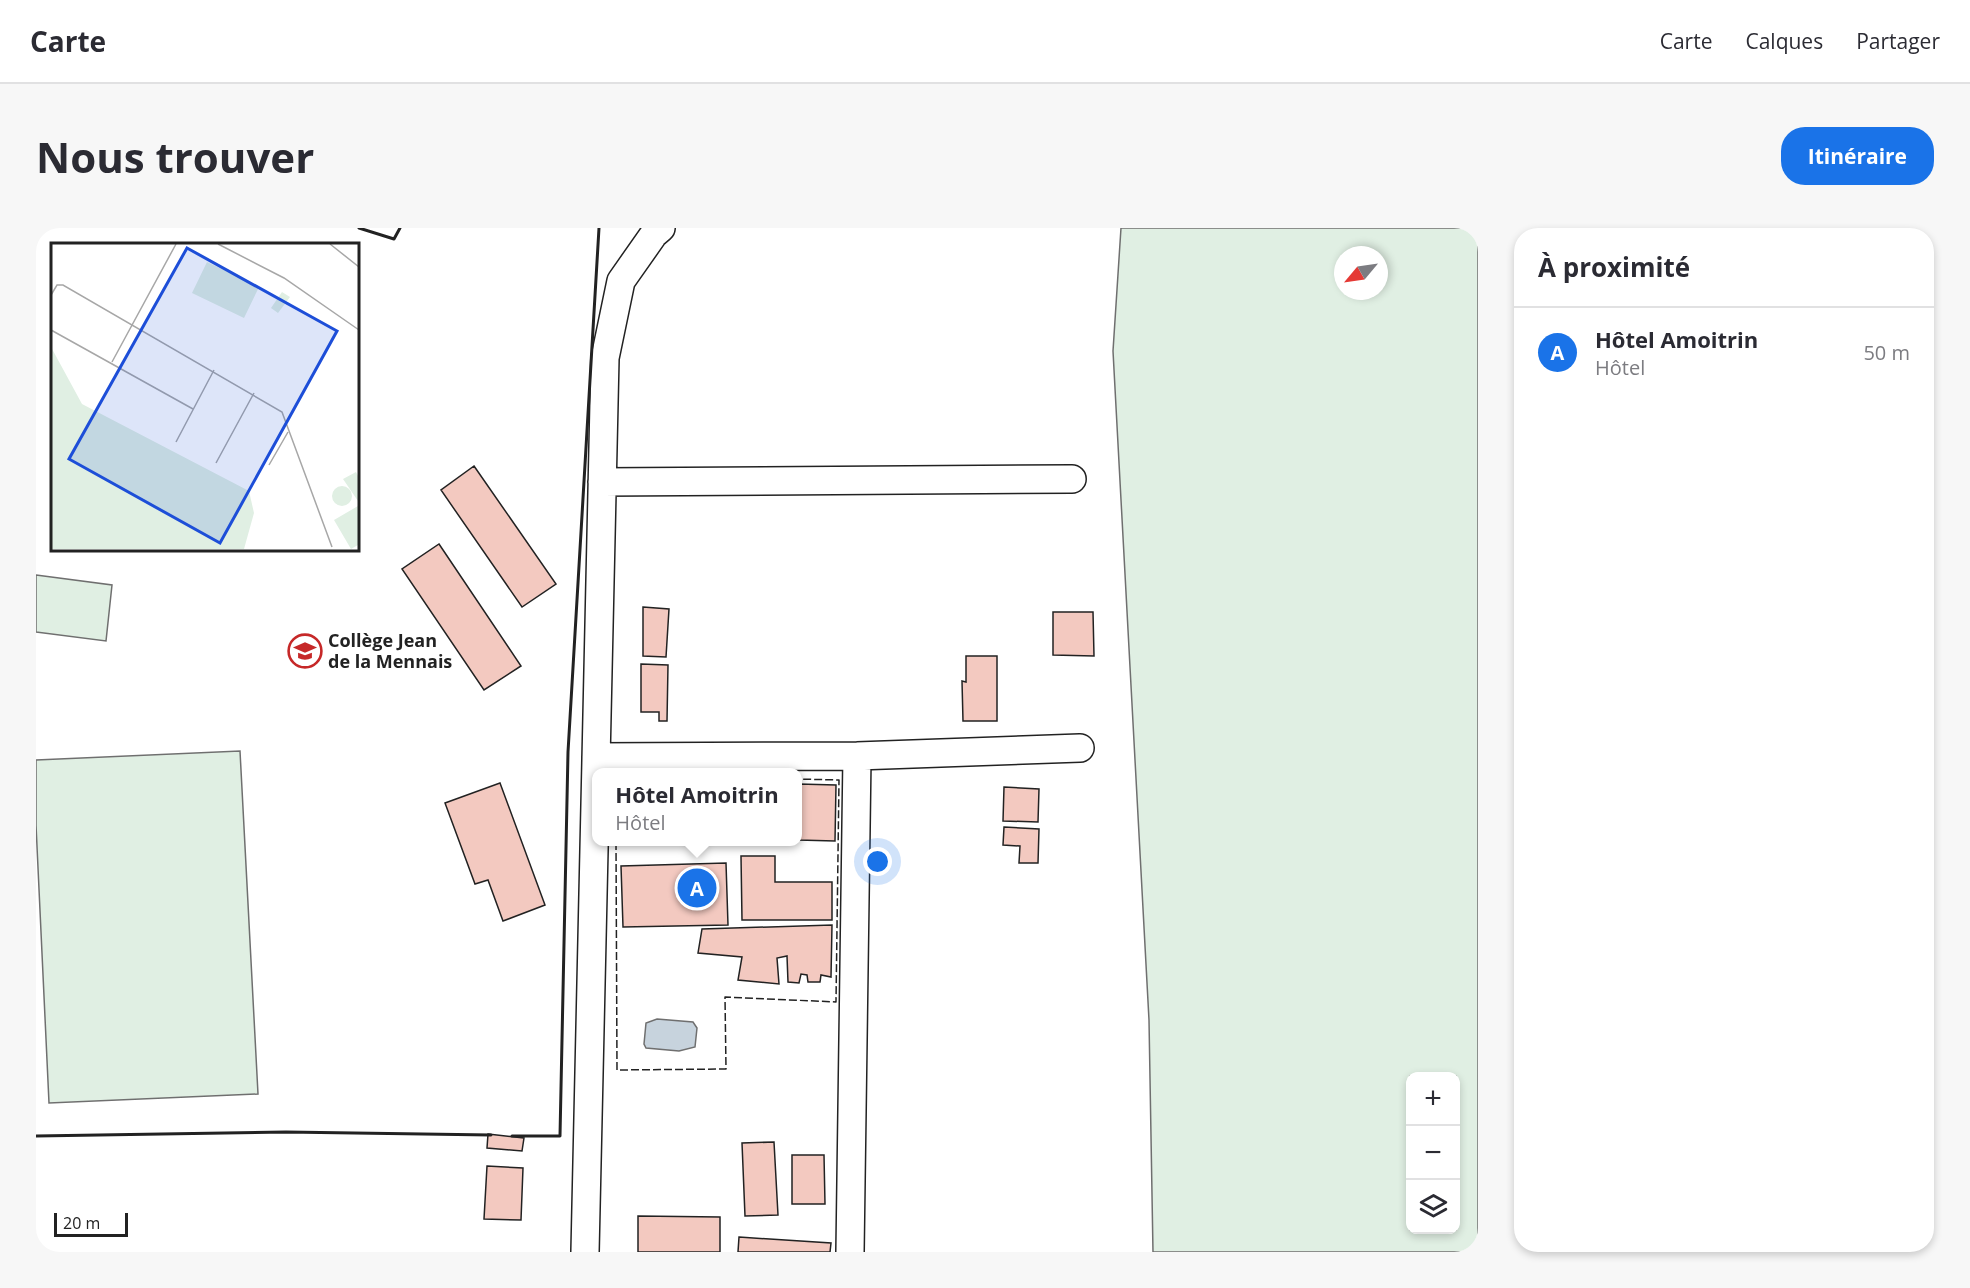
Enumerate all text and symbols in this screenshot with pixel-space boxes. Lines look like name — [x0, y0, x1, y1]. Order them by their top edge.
text: Carte — [30, 22, 106, 60]
text: Carte — [1660, 27, 1712, 55]
text: Calques — [1745, 27, 1823, 55]
text: Partager — [1856, 27, 1940, 55]
button: Itinéraire — [1781, 127, 1934, 185]
text: Nous trouver — [36, 128, 314, 185]
inset map — [51, 243, 358, 550]
north arrow — [1334, 246, 1388, 300]
text: À proximité — [1538, 249, 1690, 285]
text: Hôtel Amoitrin — [1595, 324, 1758, 354]
text: A — [1551, 339, 1564, 366]
text: 50 m — [1863, 339, 1910, 366]
text: Hôtel — [1595, 354, 1645, 381]
place label: Collège Jean de la Mennais — [328, 628, 452, 673]
school or university icon: Collège Jean de la Mennais — [287, 633, 323, 669]
popup — [592, 768, 802, 846]
text: Hôtel Amoitrin — [615, 779, 779, 809]
text: Hôtel — [615, 809, 666, 836]
your location — [863, 847, 892, 876]
pin: A — [678, 866, 716, 910]
map controls — [1406, 1072, 1460, 1234]
button: + — [1406, 1072, 1460, 1126]
button: − — [1406, 1126, 1460, 1180]
button: layers — [1406, 1180, 1460, 1234]
scale bar — [54, 1210, 128, 1238]
text: 20 m — [63, 1212, 100, 1234]

